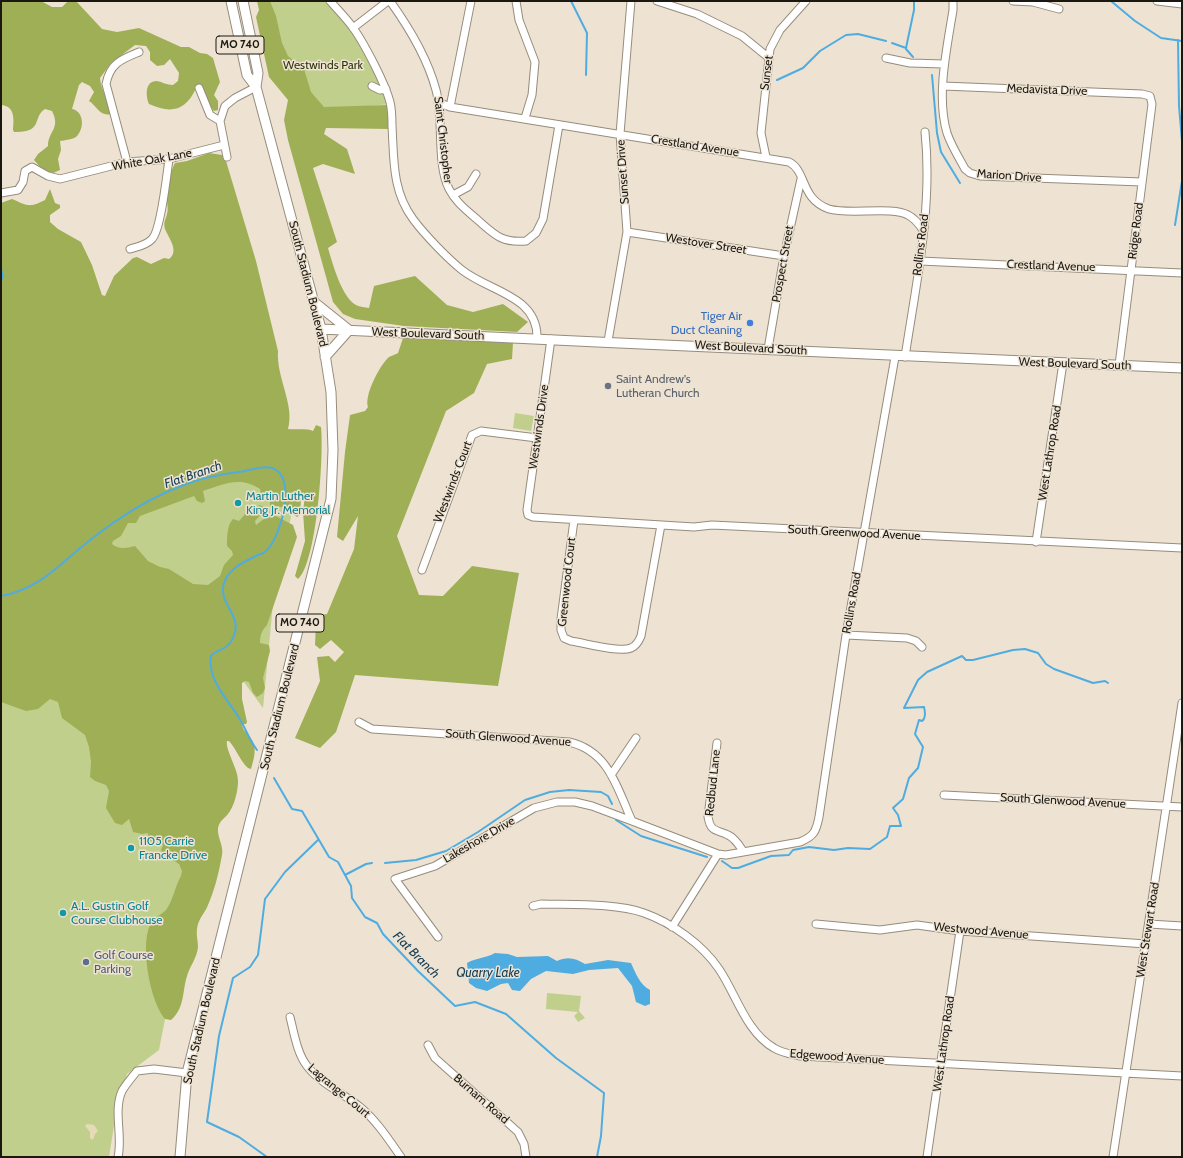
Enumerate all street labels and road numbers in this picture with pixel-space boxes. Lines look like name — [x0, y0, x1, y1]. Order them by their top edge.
road number: MO 740 — [216, 36, 264, 54]
street label: Sunset — [758, 55, 776, 91]
street label: Medavista Drive — [1006, 81, 1088, 99]
street label: Saint Christopher — [431, 96, 455, 184]
street label: Crestland Avenue — [650, 132, 740, 160]
street label: Sunset Drive — [614, 139, 632, 205]
street label: White Oak Lane — [111, 146, 193, 174]
street label: Marion Drive — [976, 167, 1042, 185]
street label: Ridge Road — [1125, 202, 1147, 260]
street label: Rollins Road — [910, 213, 932, 277]
street label: South Stadium Boulevard — [285, 220, 331, 348]
street label: Prospect Street — [769, 224, 797, 304]
street label: Westover Street — [664, 230, 748, 258]
street label: Crestland Avenue — [1006, 257, 1096, 275]
street label: West Boulevard South — [371, 325, 485, 343]
street label: West Boulevard South — [694, 338, 808, 358]
street label: West Boulevard South — [1018, 355, 1132, 373]
street label: Westwinds Drive — [526, 384, 552, 470]
street label: West Lathrop Road — [1035, 404, 1065, 502]
street label: Westwinds Court — [431, 439, 475, 525]
street label: South Greenwood Avenue — [787, 522, 921, 544]
street label: Greenwood Court — [555, 537, 579, 627]
street label: Rollins Road — [840, 571, 864, 635]
road number: MO 740 — [276, 614, 324, 632]
street label: South Stadium Boulevard — [257, 643, 303, 771]
street label: South Glenwood Avenue — [445, 726, 571, 750]
street label: Redbud Lane — [702, 749, 724, 817]
street label: South Glenwood Avenue — [1000, 791, 1126, 811]
street label: Lakeshore Drive — [441, 814, 517, 866]
street label: West Stewart Road — [1133, 881, 1163, 979]
street label: Westwood Avenue — [933, 920, 1029, 942]
street label: South Stadium Boulevard — [180, 956, 224, 1086]
street label: West Lathrop Road — [930, 995, 958, 1093]
street label: Edgewood Avenue — [789, 1047, 885, 1067]
street label: Lagrange Court — [305, 1061, 373, 1121]
street label: Burnam Road — [450, 1071, 512, 1127]

